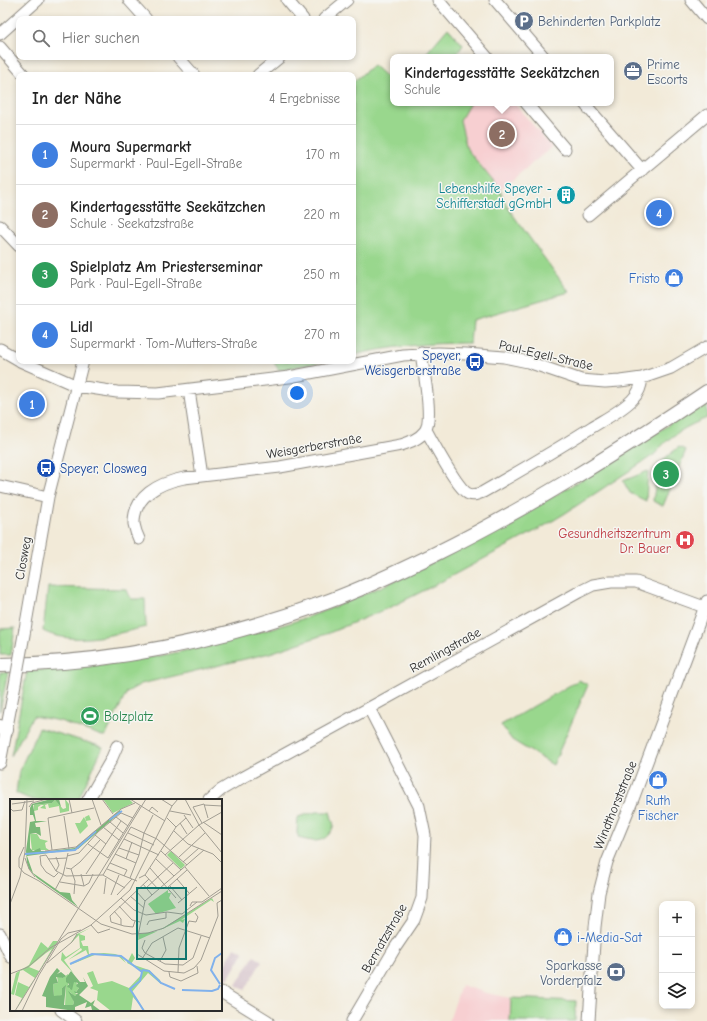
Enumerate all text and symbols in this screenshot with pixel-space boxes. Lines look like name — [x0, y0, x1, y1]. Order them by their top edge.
parking icon: Behinderten Parkplatz — [513, 10, 535, 32]
place label: Behinderten Parkplatz — [538, 14, 661, 29]
search box — [16, 16, 356, 60]
icon: search — [30, 27, 52, 49]
text: Hier suchen — [62, 29, 140, 47]
popup — [390, 54, 614, 106]
place label: Prime Escorts — [647, 57, 688, 87]
office icon: Prime Escorts — [622, 60, 644, 82]
text: Kindertagesstätte Seekätzchen — [404, 64, 600, 82]
text: Schule — [404, 82, 441, 97]
text: In der Nähe — [32, 89, 121, 108]
text: 4 Ergebnisse — [269, 91, 340, 106]
pin: 2 — [489, 119, 515, 149]
text: Moura Supermarkt — [70, 138, 191, 156]
text: 1 — [42, 147, 48, 162]
text: 170 m — [306, 147, 340, 162]
text: Supermarkt · Paul-Egell-Straße — [70, 156, 242, 171]
place label: Lebenshilfe Speyer - Schifferstadt gGmbH — [436, 181, 552, 211]
building icon: Lebenshilfe Speyer - Schifferstadt gGmbH — [555, 184, 577, 206]
text: Kindertagesstätte Seekätzchen — [70, 198, 266, 216]
pin: 4 — [646, 198, 672, 228]
text: 2 — [42, 207, 48, 222]
text: 220 m — [303, 207, 340, 222]
text: Schule · Seekatzstraße — [70, 216, 194, 231]
text: Spielplatz Am Priesterseminar — [70, 258, 263, 276]
text: 3 — [42, 267, 48, 282]
text: 250 m — [303, 267, 340, 282]
shop icon: Fristo — [663, 267, 685, 289]
place label: Fristo — [629, 271, 660, 286]
text: Park · Paul-Egell-Straße — [70, 276, 202, 291]
text: Lidl — [70, 318, 93, 336]
text: 4 — [42, 327, 48, 342]
text: 270 m — [304, 327, 340, 342]
text: Supermarkt · Tom-Mutters-Straße — [70, 336, 257, 351]
street label: Paul-Egell-Straße — [497, 337, 595, 373]
place label: Speyer, Weisgerberstraße — [364, 348, 461, 378]
bus stop icon: Speyer, Weisgerberstraße — [464, 351, 486, 373]
your location — [287, 383, 307, 403]
pin: 1 — [19, 389, 45, 419]
street label: Weisgerberstraße — [265, 430, 363, 462]
bus stop icon: Speyer, Closweg — [35, 457, 57, 479]
pin: 3 — [653, 459, 679, 489]
place label: Speyer, Closweg — [60, 461, 147, 476]
place label: Gesundheitszentrum Dr. Bauer — [558, 526, 672, 556]
hospital icon: Gesundheitszentrum Dr. Bauer — [674, 529, 696, 551]
street label: Closweg — [12, 535, 34, 581]
street label: Remlingstraße — [407, 624, 484, 676]
sports icon: Bolzplatz — [79, 705, 101, 727]
place label: Bolzplatz — [104, 709, 154, 724]
street label: Windthorststraße — [590, 758, 640, 852]
shop icon: Ruth Fischer — [647, 769, 669, 791]
place label: Ruth Fischer — [638, 793, 679, 823]
inset map — [10, 799, 222, 1011]
street label: Bernatzstraße — [358, 900, 410, 975]
map controls — [659, 901, 695, 1009]
button: + — [659, 901, 695, 937]
shop icon: i-Media-Sat — [552, 926, 574, 948]
place label: i-Media-Sat — [577, 930, 643, 945]
button: − — [659, 937, 695, 973]
place label: Sparkasse Vorderpfalz — [540, 958, 602, 988]
bank icon: Sparkasse Vorderpfalz — [605, 961, 627, 983]
button: layers — [659, 973, 695, 1009]

